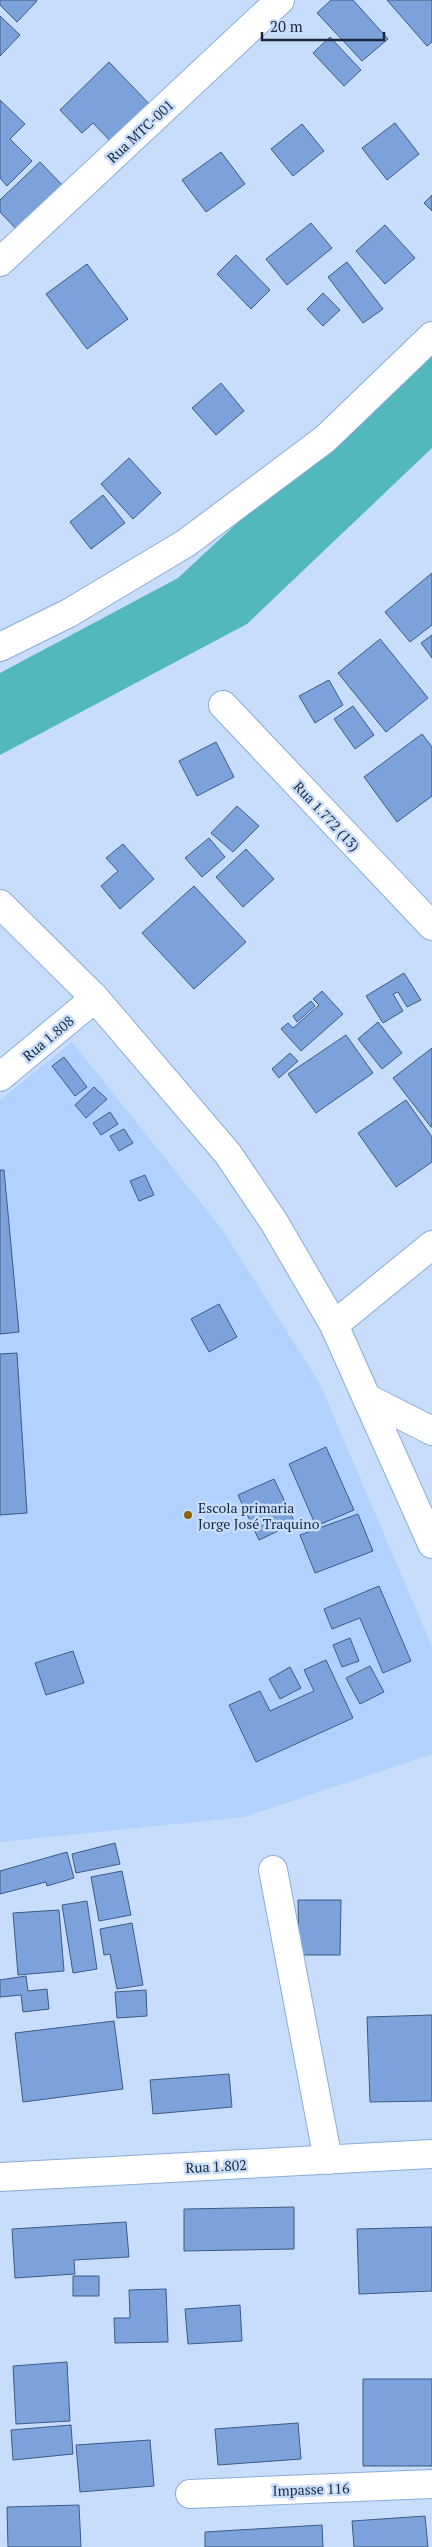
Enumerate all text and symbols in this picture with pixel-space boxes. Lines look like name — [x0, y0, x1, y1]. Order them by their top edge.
scale bar — [262, 10, 384, 42]
text: 20 m — [270, 16, 303, 36]
street label: Rua MTC-001 — [102, 95, 178, 167]
street label: Rua 1.772 (13) — [290, 777, 364, 855]
street label: Rua 1.808 — [18, 1011, 78, 1065]
place label: Escola primaria Jorge José Traquino — [198, 1498, 320, 1533]
marker: Escola primaria Jorge José Traquino — [182, 1509, 194, 1521]
street label: Rua 1.802 — [185, 2155, 247, 2177]
street label: Impasse 116 — [272, 2478, 350, 2500]

